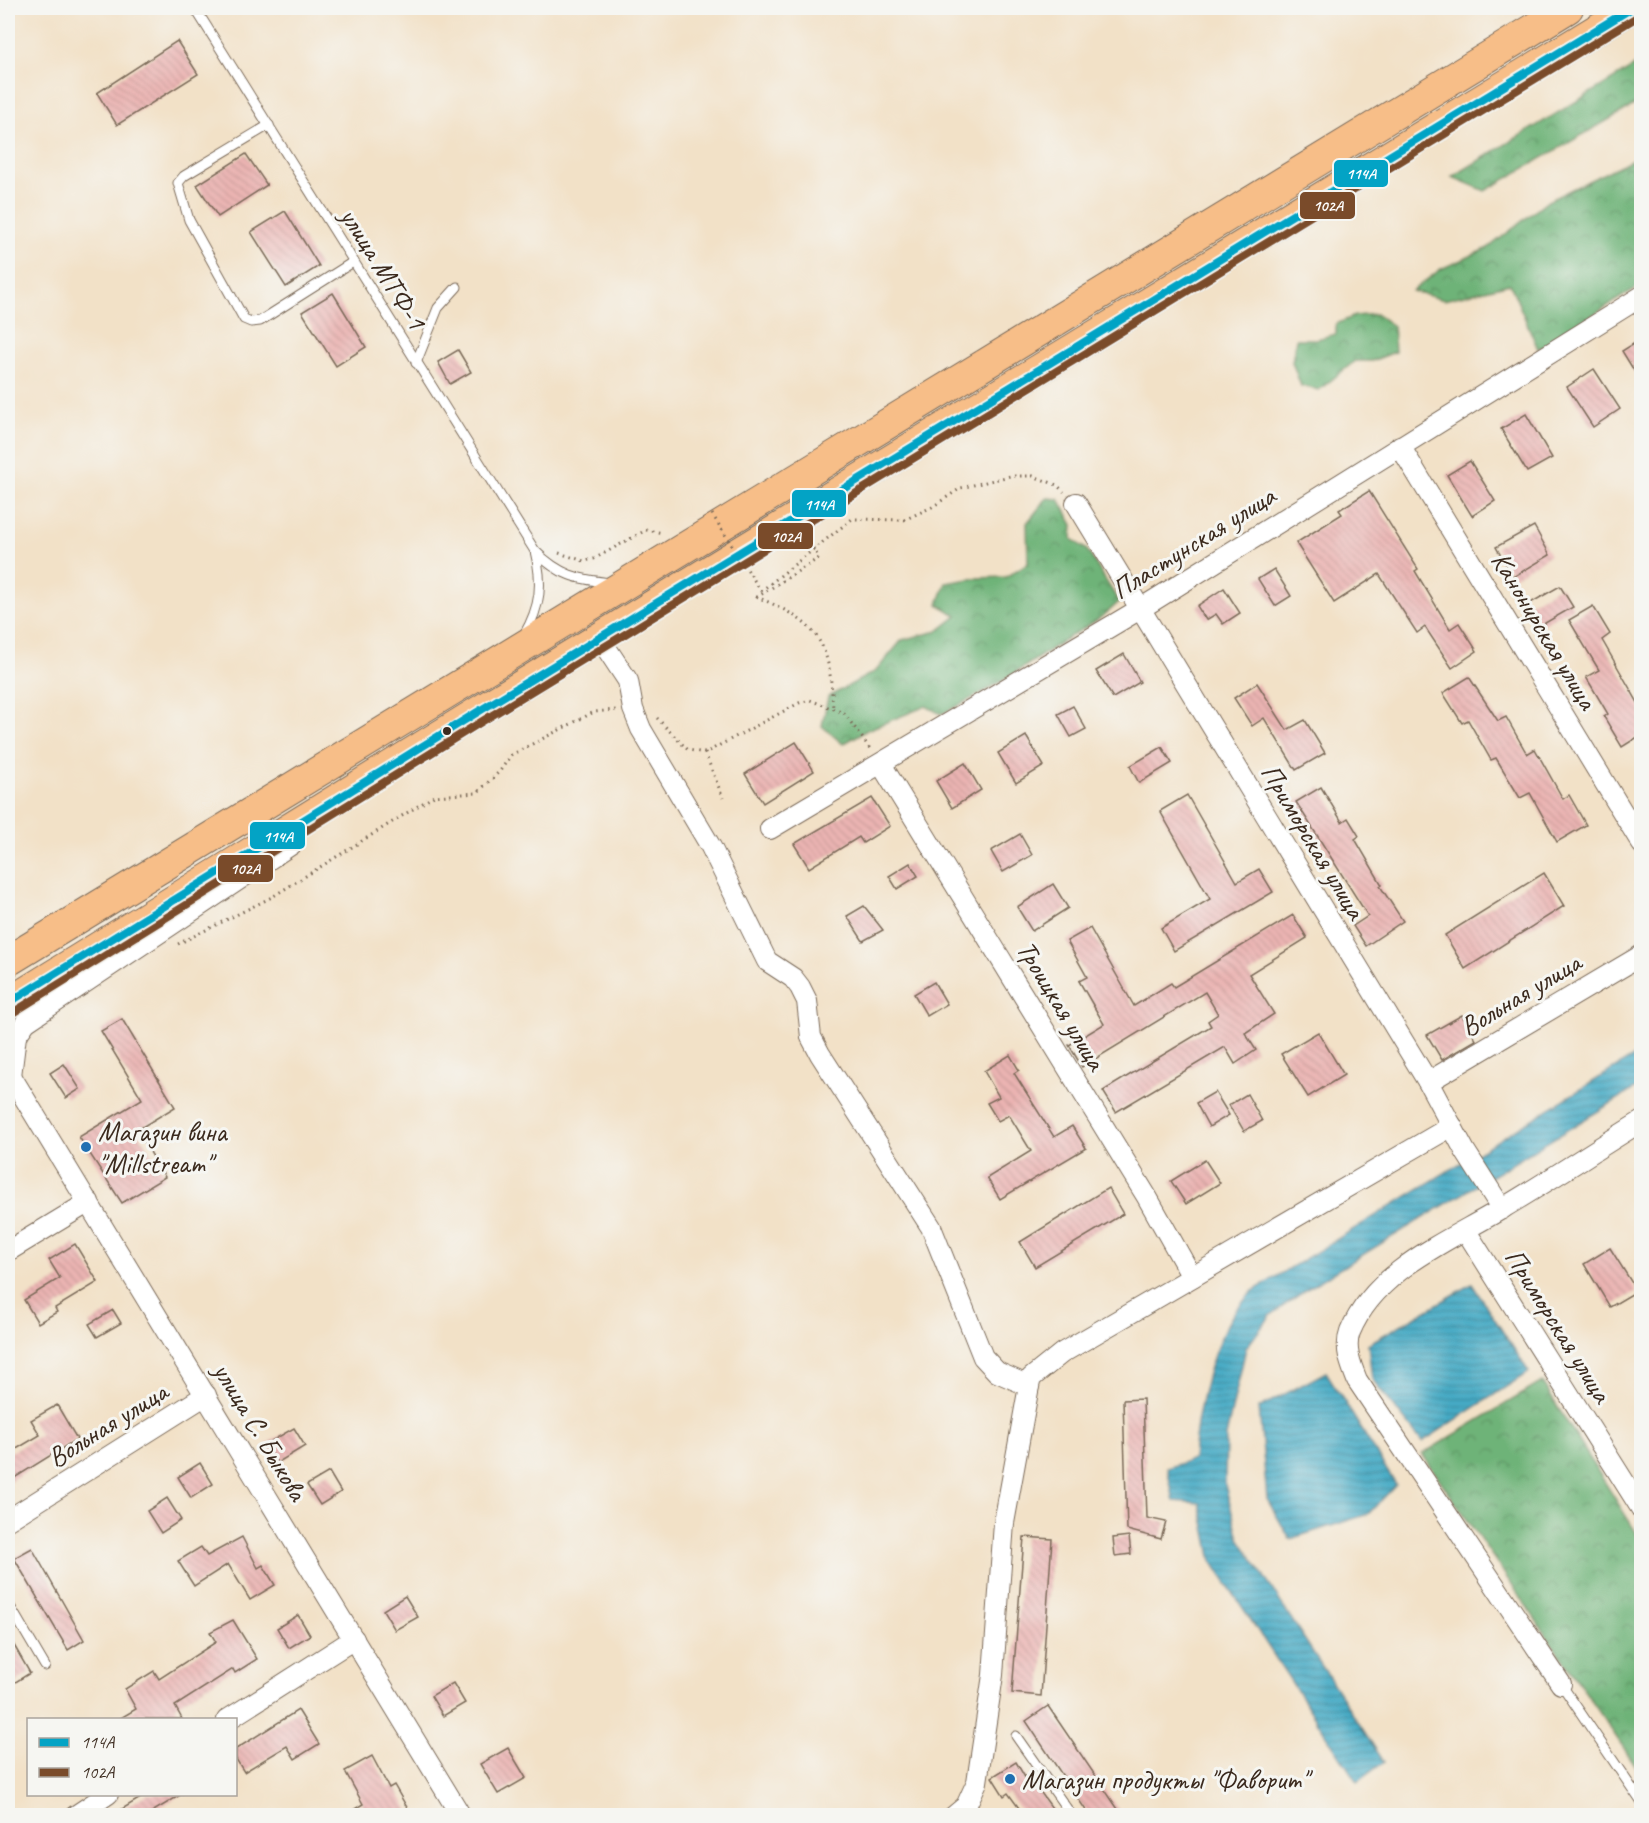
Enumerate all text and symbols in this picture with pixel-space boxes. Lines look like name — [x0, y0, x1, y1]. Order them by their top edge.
line badge: 114А — [1333, 159, 1389, 188]
text: 114А — [1346, 164, 1378, 184]
line badge: 102А — [1299, 191, 1356, 220]
text: 102А — [1313, 196, 1345, 216]
street label: улица МТФ-1 — [331, 199, 435, 337]
street label: Пластунская улица — [1105, 477, 1283, 607]
line badge: 114А — [791, 489, 847, 518]
text: 114А — [804, 495, 836, 515]
line badge: 102А — [757, 522, 814, 550]
text: 102А — [771, 527, 803, 547]
street label: Канонирская улица — [1484, 545, 1606, 717]
unlabelled marker — [441, 725, 453, 737]
street label: Приморская улица — [1253, 757, 1375, 927]
line badge: 114А — [249, 821, 306, 850]
text: 114А — [263, 827, 295, 847]
line badge: 102А — [217, 854, 274, 883]
text: 102А — [230, 859, 262, 879]
street label: Троицкая улица — [1009, 934, 1115, 1078]
street label: Вольная улица — [1454, 943, 1589, 1044]
place label: Магазин вина "Millstream" — [98, 1114, 228, 1181]
marker: Магазин вина "Millstream" — [79, 1140, 93, 1154]
street label: Приморская улица — [1497, 1242, 1621, 1410]
street label: улица С. Быкова — [205, 1354, 316, 1508]
street label: Вольная улица — [41, 1373, 176, 1475]
legend — [27, 1718, 237, 1796]
text: 114А — [81, 1731, 115, 1753]
text: 102А — [81, 1761, 115, 1783]
place label: Магазин продукты "Фаворит" — [1022, 1762, 1313, 1797]
marker: Магазин продукты "Фаворит" — [1003, 1772, 1017, 1786]

